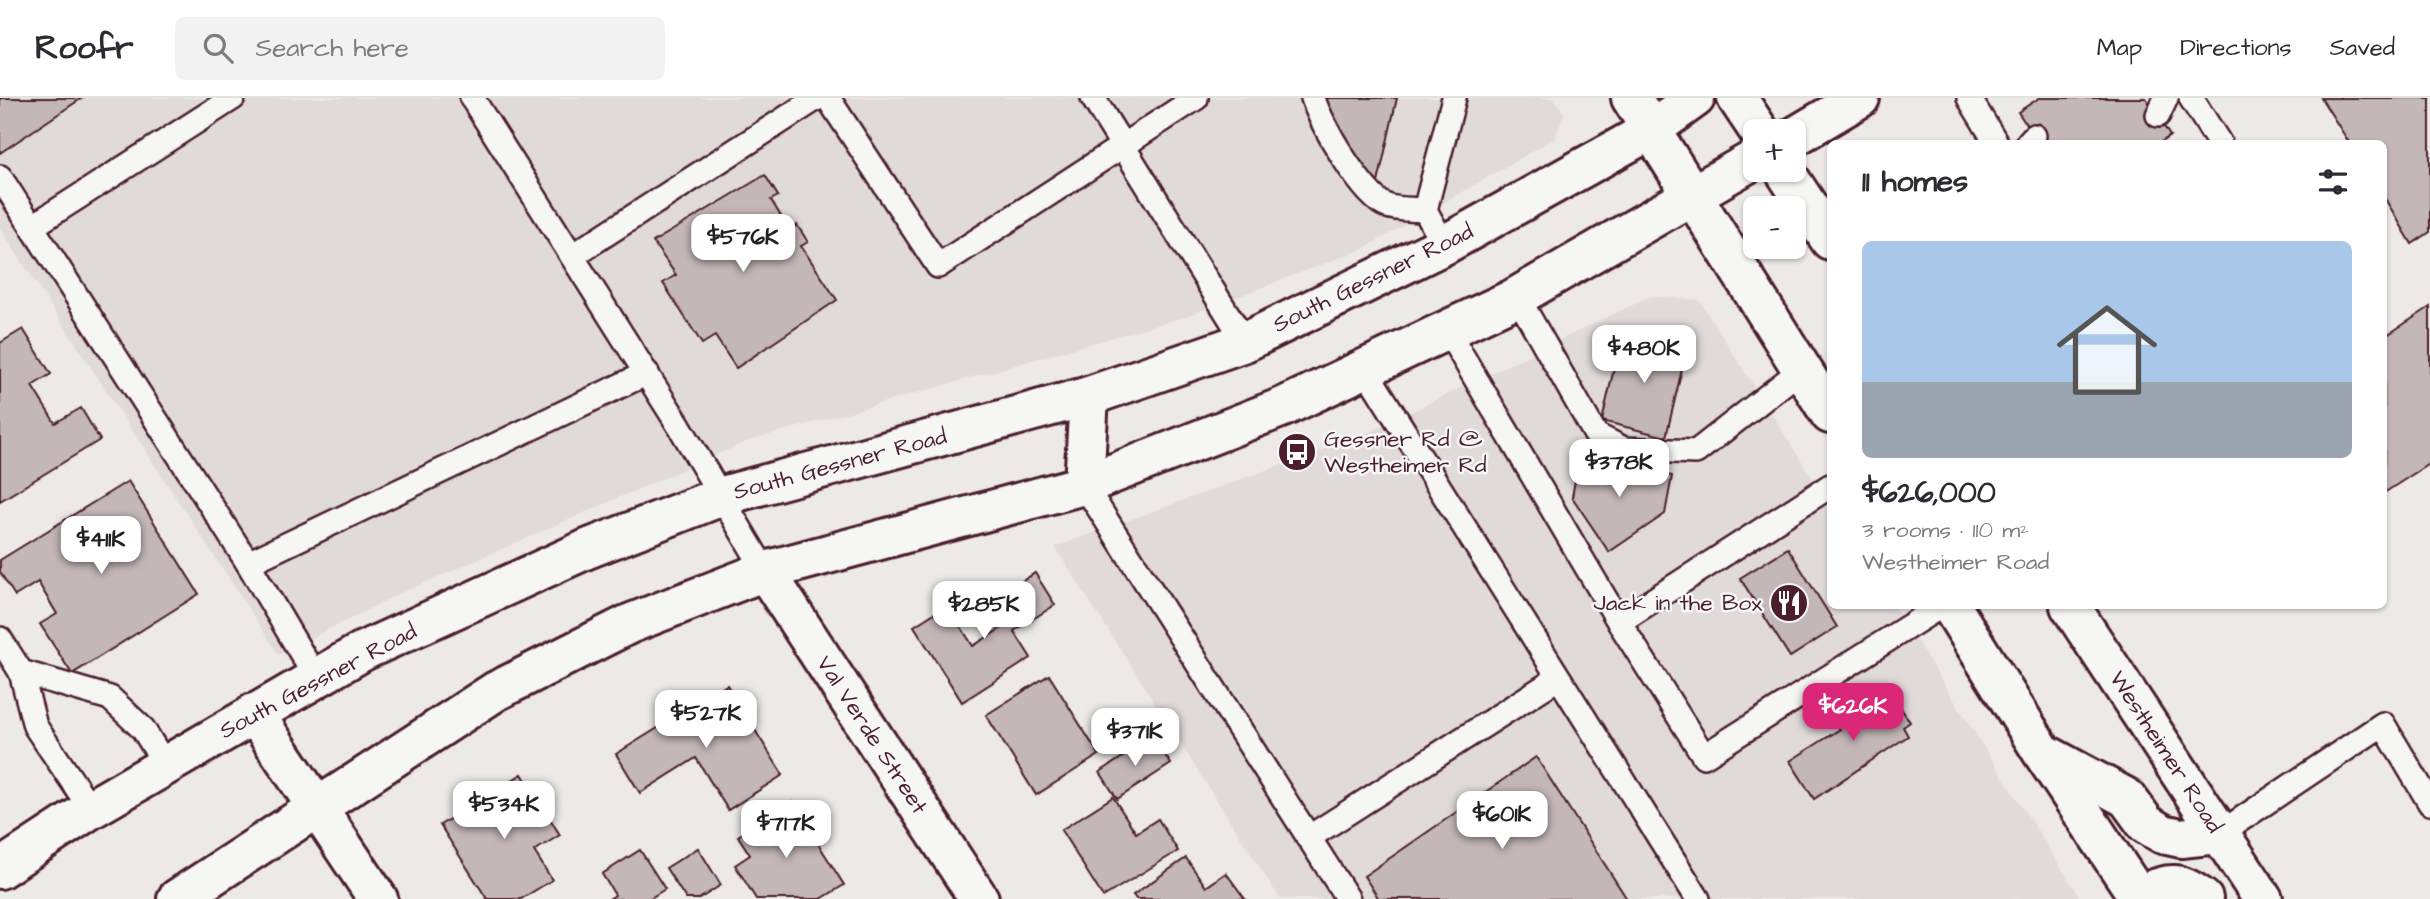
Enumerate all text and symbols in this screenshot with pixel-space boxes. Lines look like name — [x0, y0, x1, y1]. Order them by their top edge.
search box — [175, 17, 665, 80]
text: Roofr — [35, 25, 133, 71]
icon: search — [199, 29, 237, 67]
text: Search here — [255, 30, 409, 66]
text: Map — [2097, 31, 2142, 65]
text: Directions — [2180, 31, 2292, 65]
text: Saved — [2330, 31, 2395, 65]
map controls — [1743, 119, 1806, 259]
button: + — [1743, 119, 1806, 182]
text: 11 homes — [1862, 161, 1968, 203]
icon: filters — [2314, 163, 2352, 201]
button: − — [1743, 196, 1806, 259]
pin: $576K — [694, 214, 792, 274]
street label: South Gessner Road — [1267, 215, 1479, 340]
text: $576K — [707, 221, 779, 253]
icon: home — [2044, 287, 2170, 413]
pin: $480K — [1595, 326, 1693, 385]
text: $480K — [1608, 332, 1680, 364]
street label: South Gessner Road — [730, 420, 950, 508]
place label: Gessner Rd @ Westheimer Rd — [1324, 423, 1487, 481]
bus stop icon: Gessner Rd @ Westheimer Rd — [1276, 431, 1318, 473]
pin: $378K — [1570, 440, 1668, 499]
text: $378K — [1585, 446, 1653, 478]
text: $626,000 — [1862, 472, 1996, 514]
text: 3 rooms · 110 m² — [1862, 514, 2029, 546]
pin: $411K — [52, 517, 150, 576]
text: $411K — [77, 523, 125, 555]
text: Westheimer Road — [1862, 546, 2049, 578]
pin: $285K — [935, 582, 1033, 641]
restaurant icon: Jack in the Box — [1768, 582, 1810, 624]
place label: Jack in the Box — [1594, 587, 1762, 619]
text: $285K — [948, 588, 1020, 620]
street label: South Gessner Road — [214, 615, 423, 747]
street label: Val Verde Street — [809, 650, 936, 821]
street label: Westheimer Road — [2102, 665, 2231, 839]
pin: $626K — [1804, 684, 1902, 743]
pin: $527K — [657, 690, 755, 750]
text: $626K — [1819, 690, 1887, 722]
text: $527K — [671, 697, 741, 729]
pin: $371K — [1086, 708, 1184, 768]
text: $371K — [1107, 715, 1163, 747]
pin: $534K — [455, 782, 553, 841]
text: $534K — [469, 788, 539, 820]
pin: $601K — [1453, 792, 1551, 851]
text: $601K — [1473, 798, 1531, 830]
pin: $717K — [737, 800, 835, 860]
text: $717K — [757, 807, 815, 839]

